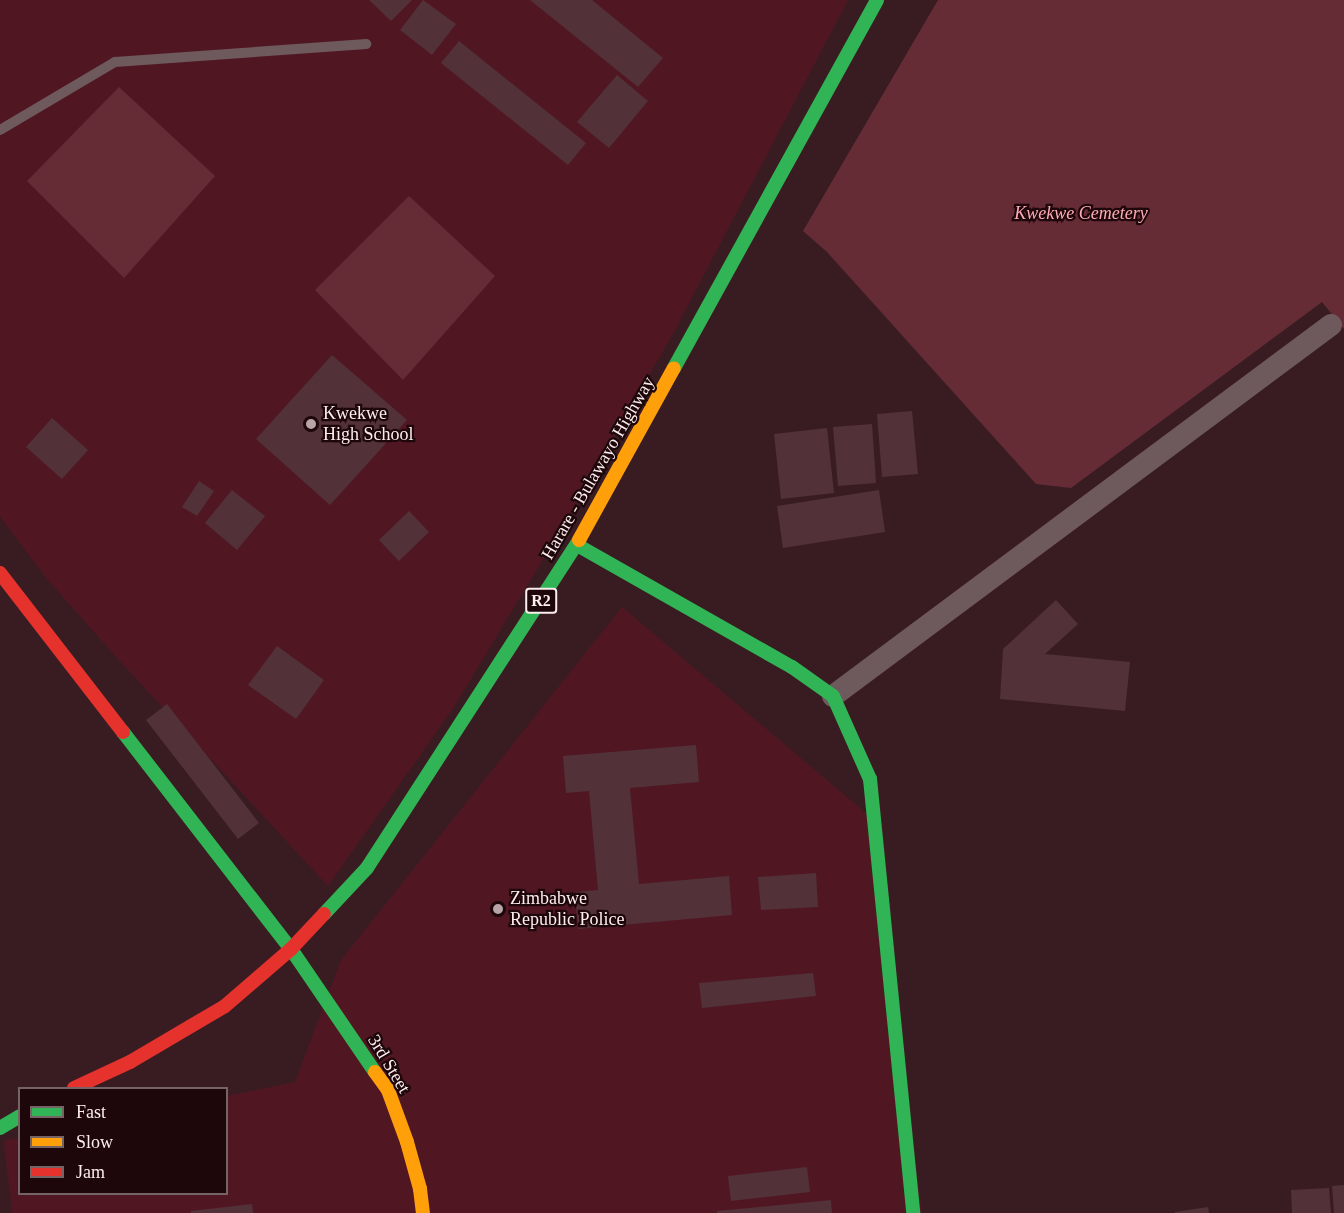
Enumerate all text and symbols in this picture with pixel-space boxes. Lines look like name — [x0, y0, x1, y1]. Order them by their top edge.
park label: Kwekwe Cemetery — [1014, 202, 1148, 224]
street label: Harare - Bulawayo Highway — [537, 373, 659, 563]
place label: Kwekwe High School — [323, 403, 414, 446]
marker: Kwekwe High School — [304, 417, 318, 431]
road number: R2 — [524, 588, 558, 614]
place label: Zimbabwe Republic Police — [510, 888, 624, 930]
marker: Zimbabwe Republic Police — [491, 902, 505, 916]
street label: 3rd Steet — [363, 1031, 415, 1097]
legend — [18, 1087, 228, 1195]
text: Fast — [76, 1102, 106, 1122]
text: Slow — [76, 1132, 113, 1152]
text: Jam — [76, 1162, 105, 1182]

